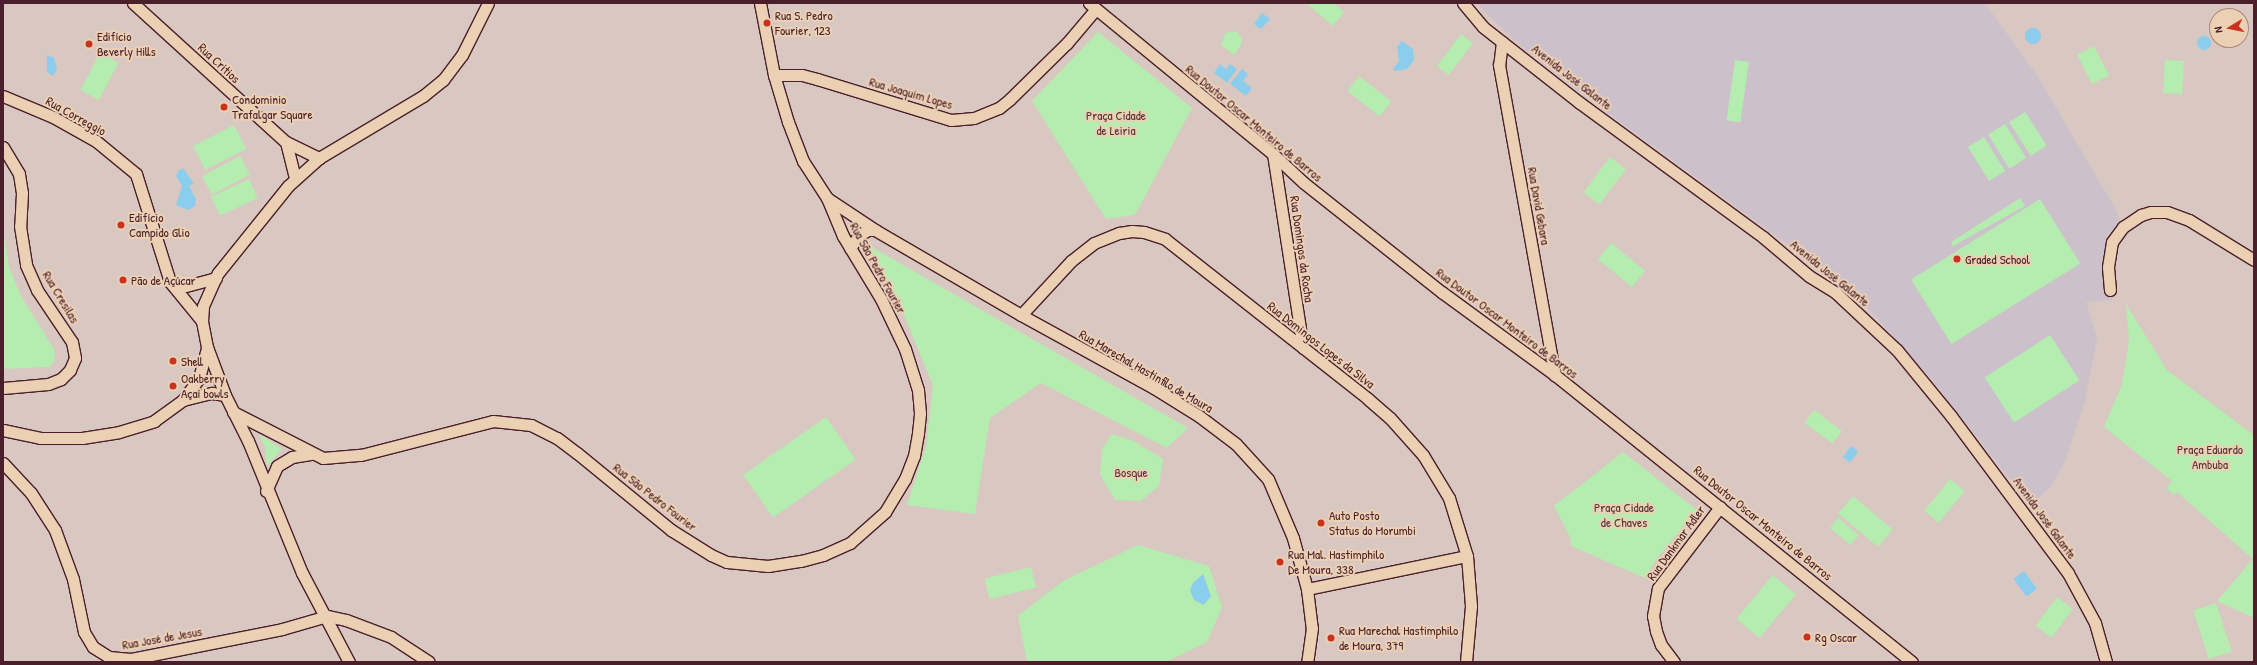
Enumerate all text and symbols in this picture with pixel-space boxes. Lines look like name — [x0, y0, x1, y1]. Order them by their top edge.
place label: Rua S. Pedro Fourier, 123 — [775, 8, 833, 39]
north arrow — [2209, 8, 2249, 48]
marker: Rua S. Pedro Fourier, 123 — [762, 18, 772, 28]
text: N — [2211, 26, 2226, 34]
place label: Edifício Beverly Hills — [97, 29, 156, 60]
marker: Edifício Beverly Hills — [84, 39, 94, 49]
street label: Rua Critios — [195, 40, 243, 86]
street label: Avenida José Galante — [1529, 41, 1615, 113]
street label: Rua Doutor Oscar Monteiro de Barros — [1182, 61, 1326, 185]
street label: Rua Joaquim Lopes — [867, 74, 955, 112]
place label: Condominio Trafalgar Square — [232, 92, 313, 123]
street label: Rua Correggio — [43, 93, 109, 139]
marker: Condominio Trafalgar Square — [219, 102, 229, 112]
park label: Praça Cidade de Leiria — [1086, 108, 1146, 139]
street label: Rua David Gebara — [1524, 166, 1554, 246]
street label: Rua Domingos da Rocha — [1287, 195, 1317, 303]
place label: Edifício Campido Glio — [129, 210, 190, 241]
marker: Edifício Campido Glio — [116, 220, 126, 230]
street label: Rua São Pedro Fourier — [847, 220, 909, 316]
street label: Avenida José Galante — [1787, 236, 1873, 310]
place label: Graded School — [1965, 251, 2030, 267]
marker: Graded School — [1952, 254, 1962, 264]
street label: Rua Doutor Oscar Monteiro de Barros — [1433, 265, 1581, 381]
street label: Rua Cresilas — [39, 268, 83, 326]
place label: Pão de Açúcar — [131, 272, 196, 288]
marker: Pão de Açúcar — [118, 275, 128, 285]
street label: Rua Domingos Lopes da Silva — [1264, 298, 1378, 392]
street label: Rua Marechal Hastinfilo de Moura — [1076, 326, 1216, 416]
place label: Shell — [181, 353, 203, 369]
marker: Shell — [168, 356, 178, 366]
place label: Oakberry Açaí bowls — [181, 371, 228, 402]
marker: Oakberry Açaí bowls — [168, 381, 178, 391]
park label: Praça Eduardo Ambuba — [2177, 442, 2243, 473]
street label: Rua São Pedro Fourier — [610, 460, 700, 534]
street label: Rua Doutor Oscar Monteiro de Barros — [1691, 462, 1835, 584]
park label: Bosque — [1114, 464, 1148, 480]
street label: Avenida José Galante — [2010, 474, 2080, 562]
park label: Praça Cidade de Chaves — [1594, 500, 1654, 531]
street label: Rua Dankmar Adler — [1644, 503, 1708, 583]
place label: Auto Posto Status do Morumbi — [1329, 508, 1416, 539]
marker: Auto Posto Status do Morumbi — [1316, 518, 1326, 528]
place label: Rua Mal. Hastimphilo De Moura, 338 — [1288, 547, 1384, 578]
marker: Rua Mal. Hastimphilo De Moura, 338 — [1275, 557, 1285, 567]
street label: Rua José de Jesus — [121, 623, 203, 653]
place label: Rua Marechal Hastimphilo de Moura, 379 — [1339, 623, 1458, 654]
place label: Rg Oscar — [1815, 629, 1857, 645]
marker: Rg Oscar — [1802, 632, 1812, 642]
marker: Rua Marechal Hastimphilo de Moura, 379 — [1326, 633, 1336, 643]

